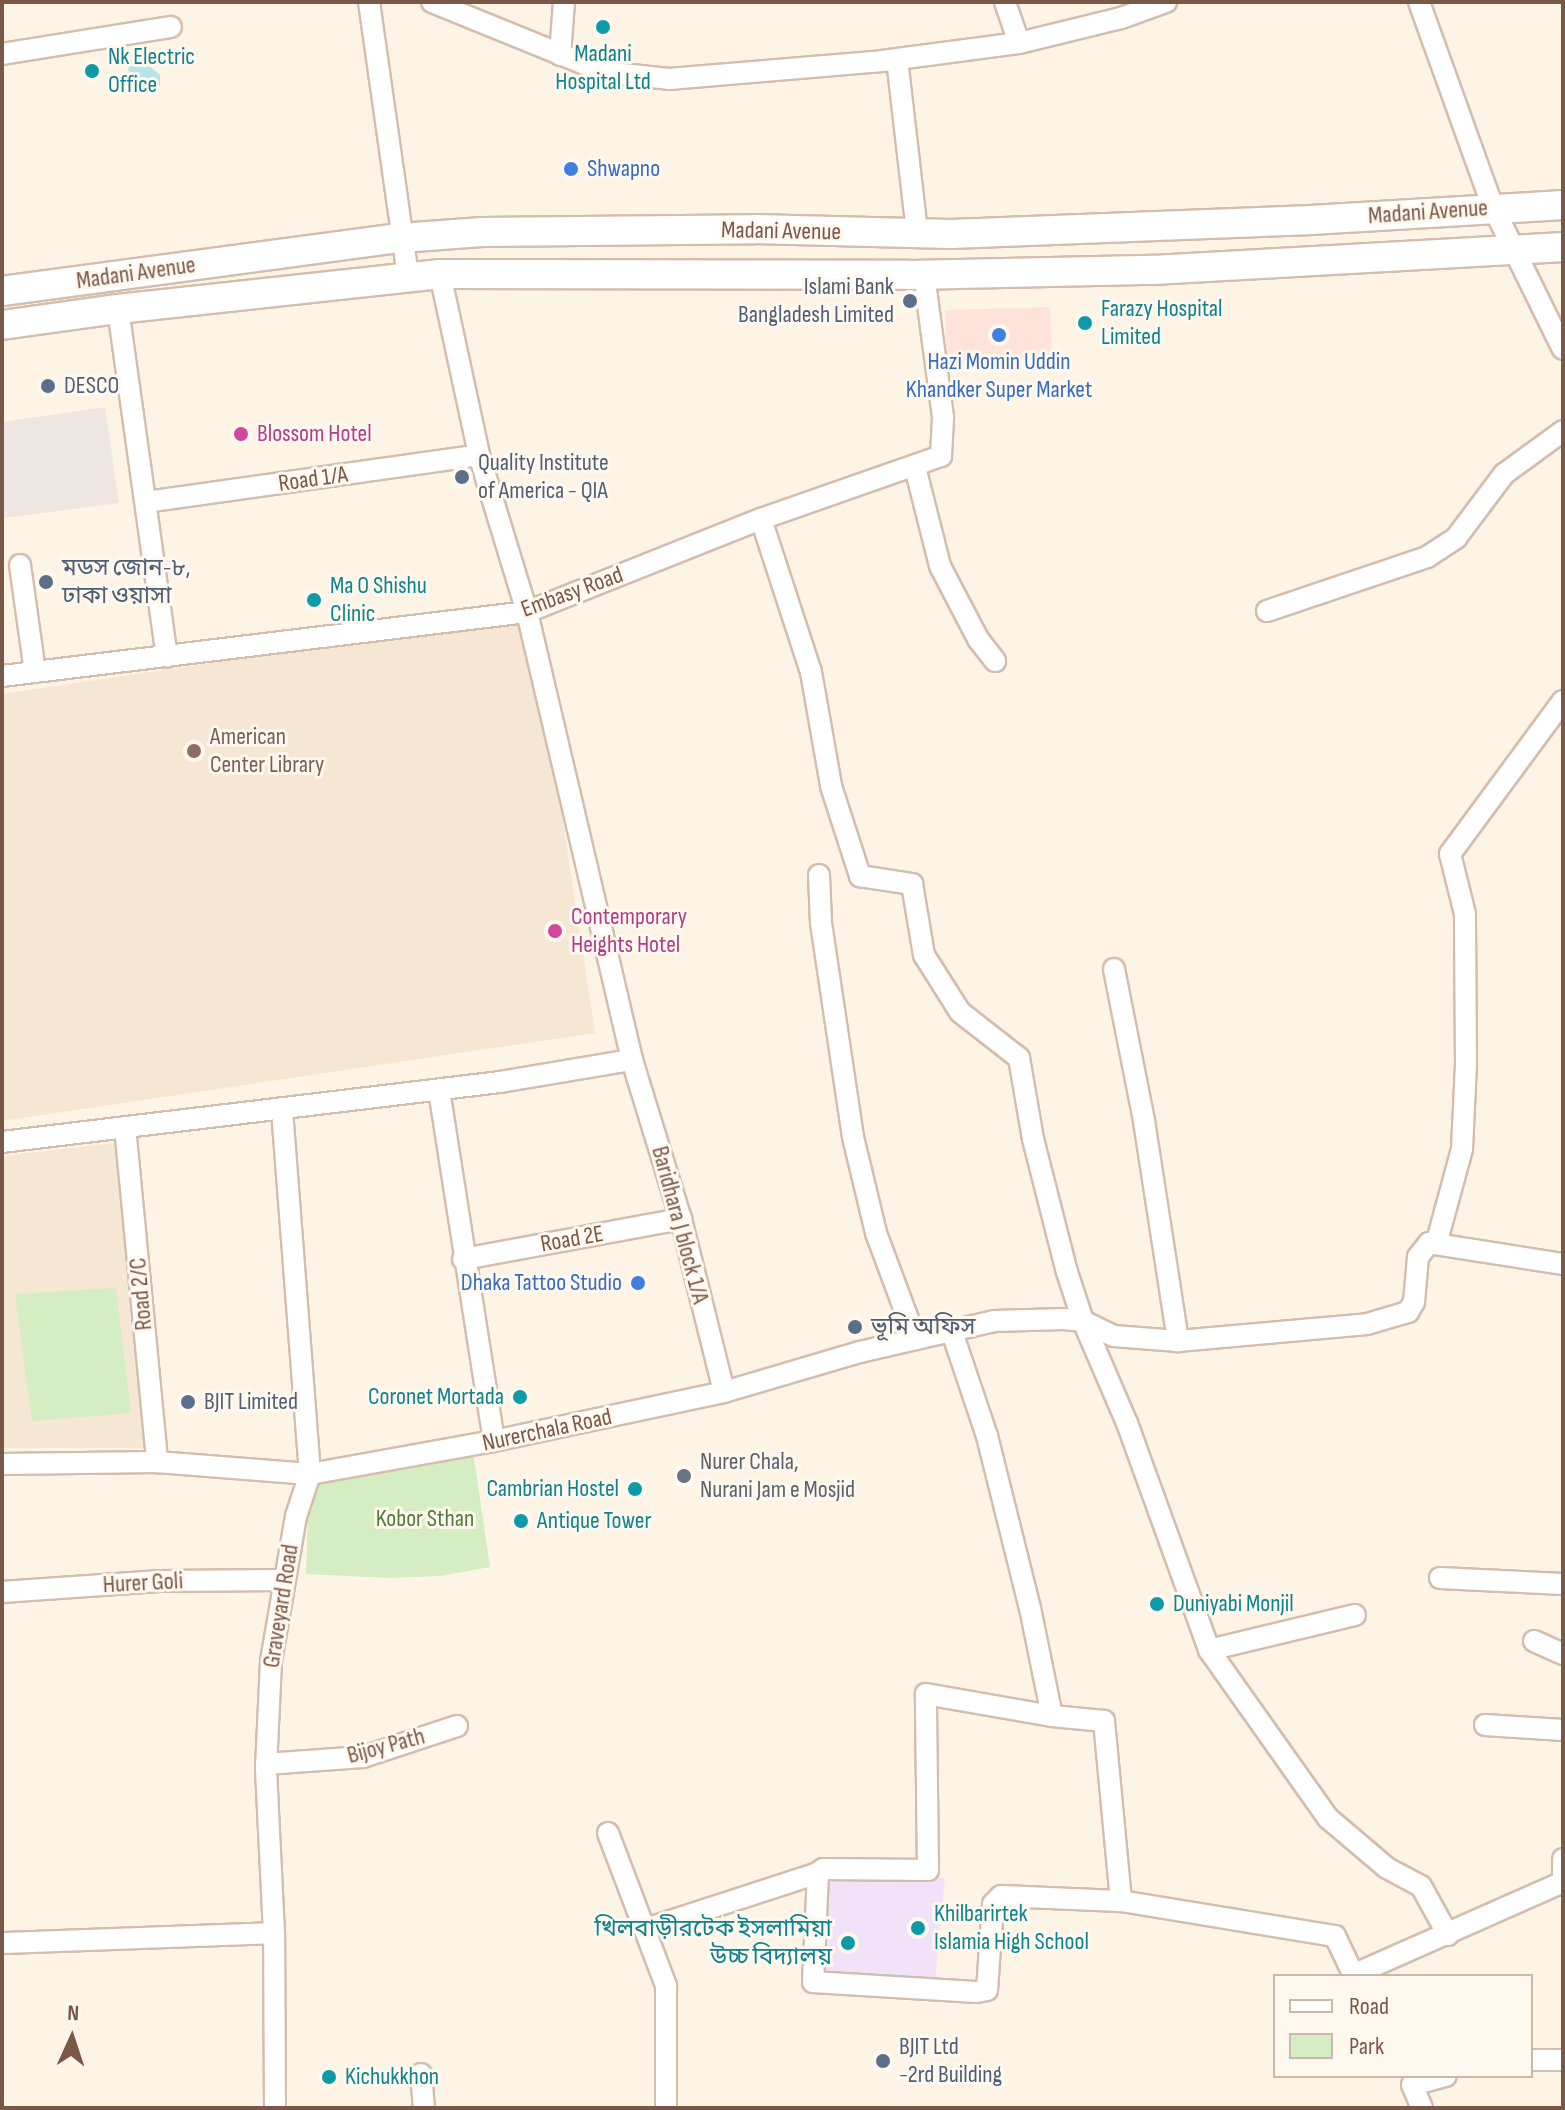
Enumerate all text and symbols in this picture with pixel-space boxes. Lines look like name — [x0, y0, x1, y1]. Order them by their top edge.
marker: Madani Hospital Ltd — [594, 18, 612, 36]
place label: Madani Hospital Ltd — [555, 40, 651, 96]
place label: Nk Electric Office — [108, 43, 195, 99]
marker: Nk Electric Office — [83, 62, 101, 80]
place label: Shwapno — [587, 155, 660, 183]
marker: Shwapno — [562, 160, 580, 178]
street label: Madani Avenue — [1367, 193, 1489, 231]
street label: Madani Avenue — [721, 216, 841, 246]
street label: Madani Avenue — [75, 250, 197, 296]
place label: Islami Bank Bangladesh Limited — [738, 273, 894, 329]
marker: Islami Bank Bangladesh Limited — [901, 292, 919, 310]
place label: Farazy Hospital Limited — [1101, 295, 1223, 351]
marker: Farazy Hospital Limited — [1076, 314, 1094, 332]
marker: Hazi Momin Uddin Khandker Super Market — [990, 326, 1008, 344]
place label: Hazi Momin Uddin Khandker Super Market — [906, 348, 1092, 404]
place label: DESCO — [64, 372, 119, 400]
marker: DESCO — [39, 377, 57, 395]
place label: Blossom Hotel — [257, 420, 372, 448]
marker: Blossom Hotel — [232, 425, 250, 443]
place label: Quality Institute of America - QIA — [478, 449, 609, 505]
street label: Road 1/A — [277, 460, 349, 498]
marker: Quality Institute of America - QIA — [453, 468, 471, 486]
place label: মডস জোন-৮, ঢাকা ওয়াসা — [62, 554, 190, 610]
street label: Embasy Road — [517, 560, 627, 624]
place label: Ma O Shishu Clinic — [330, 572, 427, 628]
marker: মডস জোন-৮, ঢাকা ওয়াসা — [37, 573, 55, 591]
marker: Ma O Shishu Clinic — [305, 591, 323, 609]
place label: American Center Library — [210, 723, 324, 779]
marker: American Center Library — [185, 742, 203, 760]
place label: Contemporary Heights Hotel — [571, 903, 687, 959]
marker: Contemporary Heights Hotel — [546, 922, 564, 940]
street label: Baridhara J block 1/A — [645, 1143, 715, 1307]
street label: Road 2E — [538, 1219, 606, 1259]
street label: Road 2/C — [123, 1256, 159, 1332]
place label: Dhaka Tattoo Studio — [461, 1269, 622, 1297]
marker: Dhaka Tattoo Studio — [629, 1274, 647, 1292]
place label: ভূমি অফিস — [871, 1313, 975, 1341]
marker: ভূমি অফিস — [846, 1318, 864, 1336]
place label: Coronet Mortada — [368, 1383, 504, 1411]
place label: BJIT Limited — [204, 1388, 298, 1416]
marker: Coronet Mortada — [511, 1388, 529, 1406]
marker: BJIT Limited — [179, 1393, 197, 1411]
street label: Nurerchala Road — [480, 1402, 614, 1458]
place label: Nurer Chala, Nurani Jam e Mosjid — [700, 1448, 855, 1504]
marker: Nurer Chala, Nurani Jam e Mosjid — [675, 1467, 693, 1485]
place label: Cambrian Hostel — [486, 1475, 619, 1503]
marker: Cambrian Hostel — [626, 1480, 644, 1498]
park label: Kobor Sthan — [376, 1505, 474, 1533]
place label: Antique Tower — [537, 1507, 651, 1535]
marker: Antique Tower — [512, 1512, 530, 1530]
street label: Graveyard Road — [257, 1542, 305, 1670]
street label: Hurer Goli — [102, 1567, 184, 1599]
place label: Duniyabi Monjil — [1173, 1590, 1294, 1618]
marker: Duniyabi Monjil — [1148, 1595, 1166, 1613]
street label: Bijoy Path — [344, 1722, 428, 1770]
place label: Khilbarirtek Islamia High School — [934, 1900, 1089, 1956]
place label: খিলবাড়ীরটেক ইসলামিয়া উচ্চ বিদ্যালয় — [595, 1915, 832, 1971]
marker: Khilbarirtek Islamia High School — [909, 1919, 927, 1937]
marker: খিলবাড়ীরটেক ইসলামিয়া উচ্চ বিদ্যালয় — [839, 1934, 857, 1952]
legend — [1273, 1974, 1533, 2078]
text: Road — [1349, 1992, 1389, 2021]
north arrow — [32, 1998, 112, 2078]
text: N — [67, 2000, 80, 2027]
text: Park — [1349, 2032, 1384, 2061]
place label: BJIT Ltd -2rd Building — [899, 2033, 1002, 2089]
marker: BJIT Ltd -2rd Building — [874, 2052, 892, 2070]
place label: Kichukkhon — [345, 2063, 439, 2091]
marker: Kichukkhon — [320, 2068, 338, 2086]

